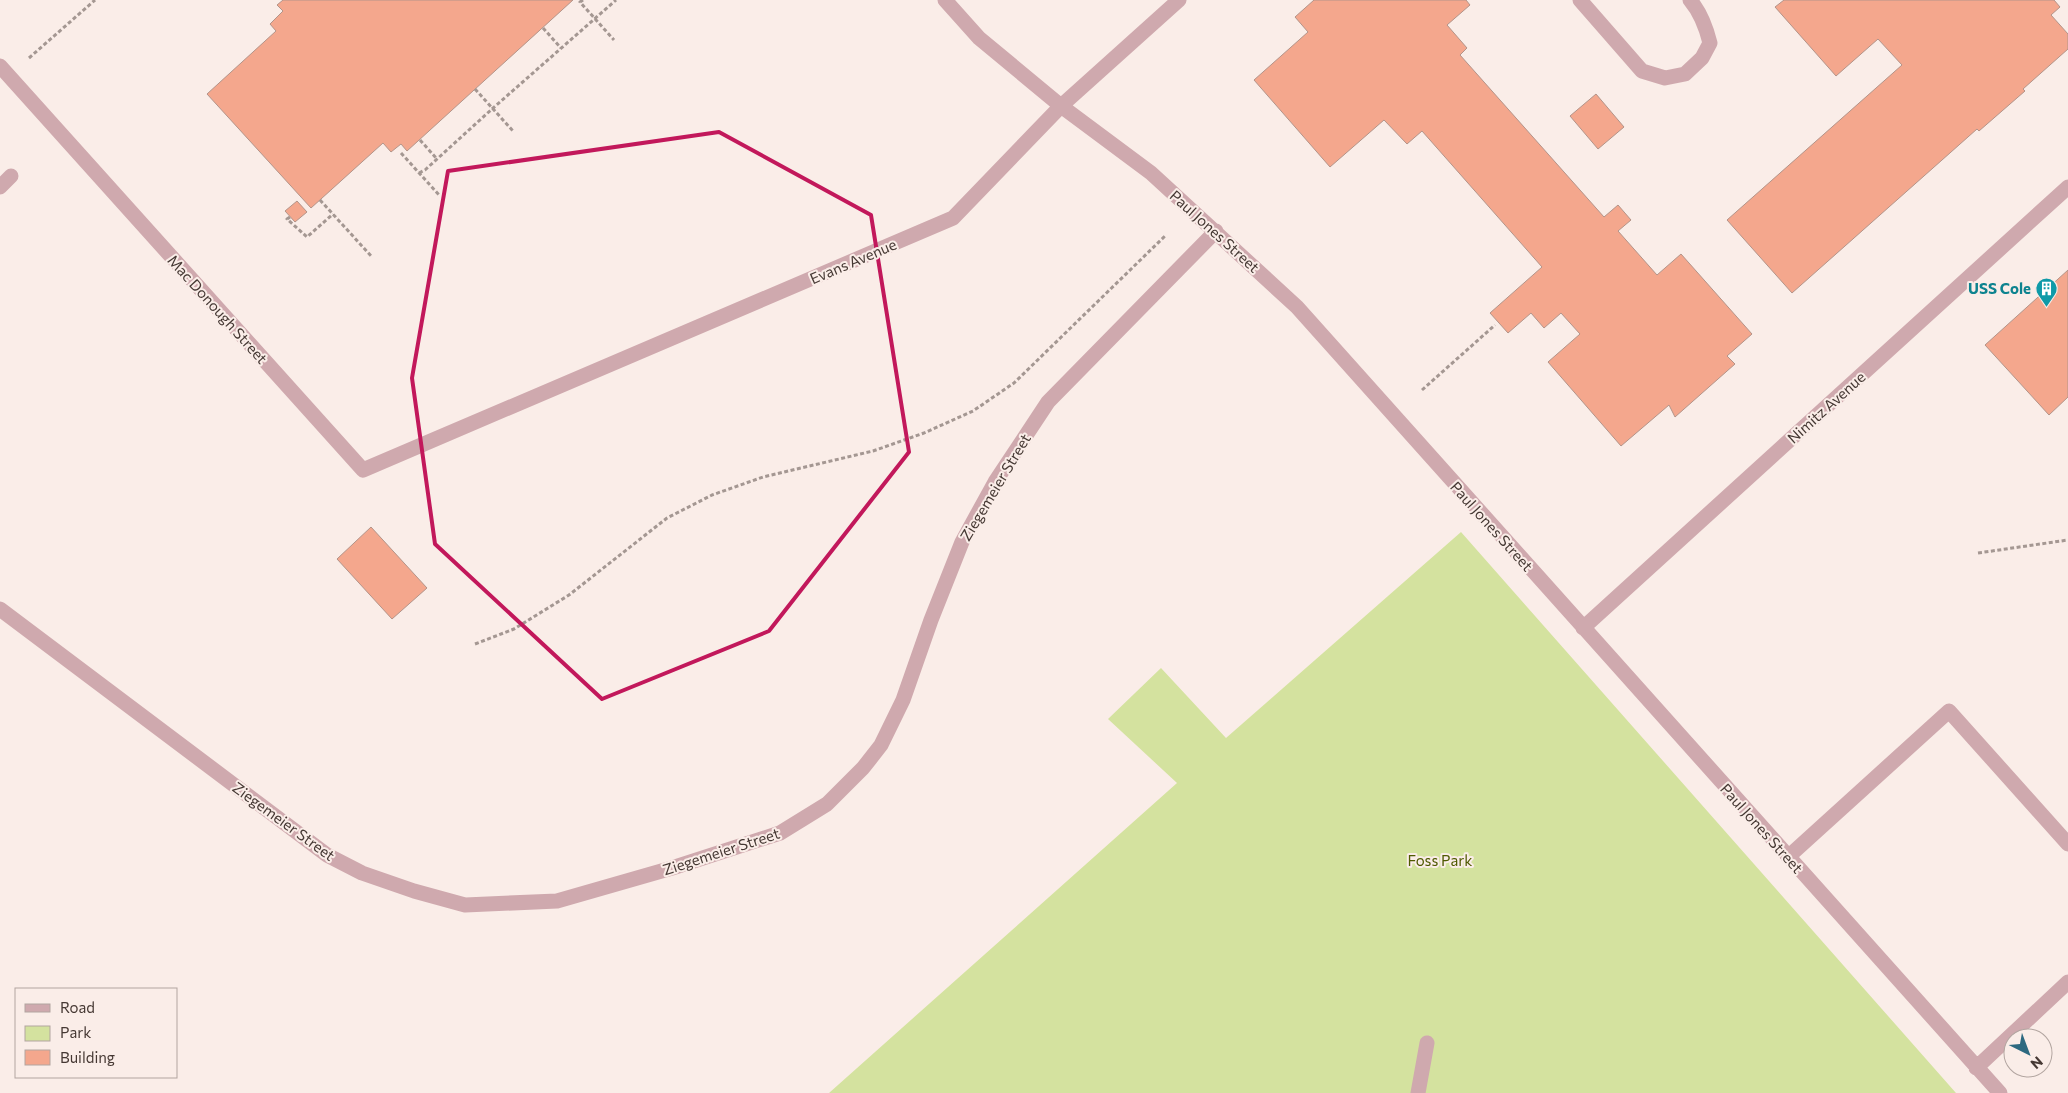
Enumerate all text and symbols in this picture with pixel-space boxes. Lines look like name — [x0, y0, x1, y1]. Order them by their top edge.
street label: Paul Jones Street — [1167, 186, 1263, 276]
street label: Evans Avenue — [807, 235, 899, 287]
street label: Mac Donough Street — [164, 251, 272, 367]
building icon: USS Cole — [2035, 276, 2059, 307]
place label: USS Cole — [1968, 279, 2031, 297]
street label: Nimitz Avenue — [1783, 367, 1869, 447]
street label: Ziegemeier Street — [956, 430, 1034, 544]
street label: Paul Jones Street — [1447, 478, 1537, 574]
street label: Ziegemeier Street — [229, 778, 339, 864]
street label: Paul Jones Street — [1717, 780, 1807, 876]
street label: Ziegemeier Street — [660, 824, 782, 878]
park label: Foss Park — [1408, 851, 1472, 869]
legend — [15, 988, 178, 1078]
text: Road — [60, 998, 95, 1016]
text: Park — [60, 1023, 91, 1041]
north arrow — [2003, 1028, 2053, 1078]
text: Building — [60, 1048, 115, 1066]
text: N — [2027, 1053, 2047, 1073]

